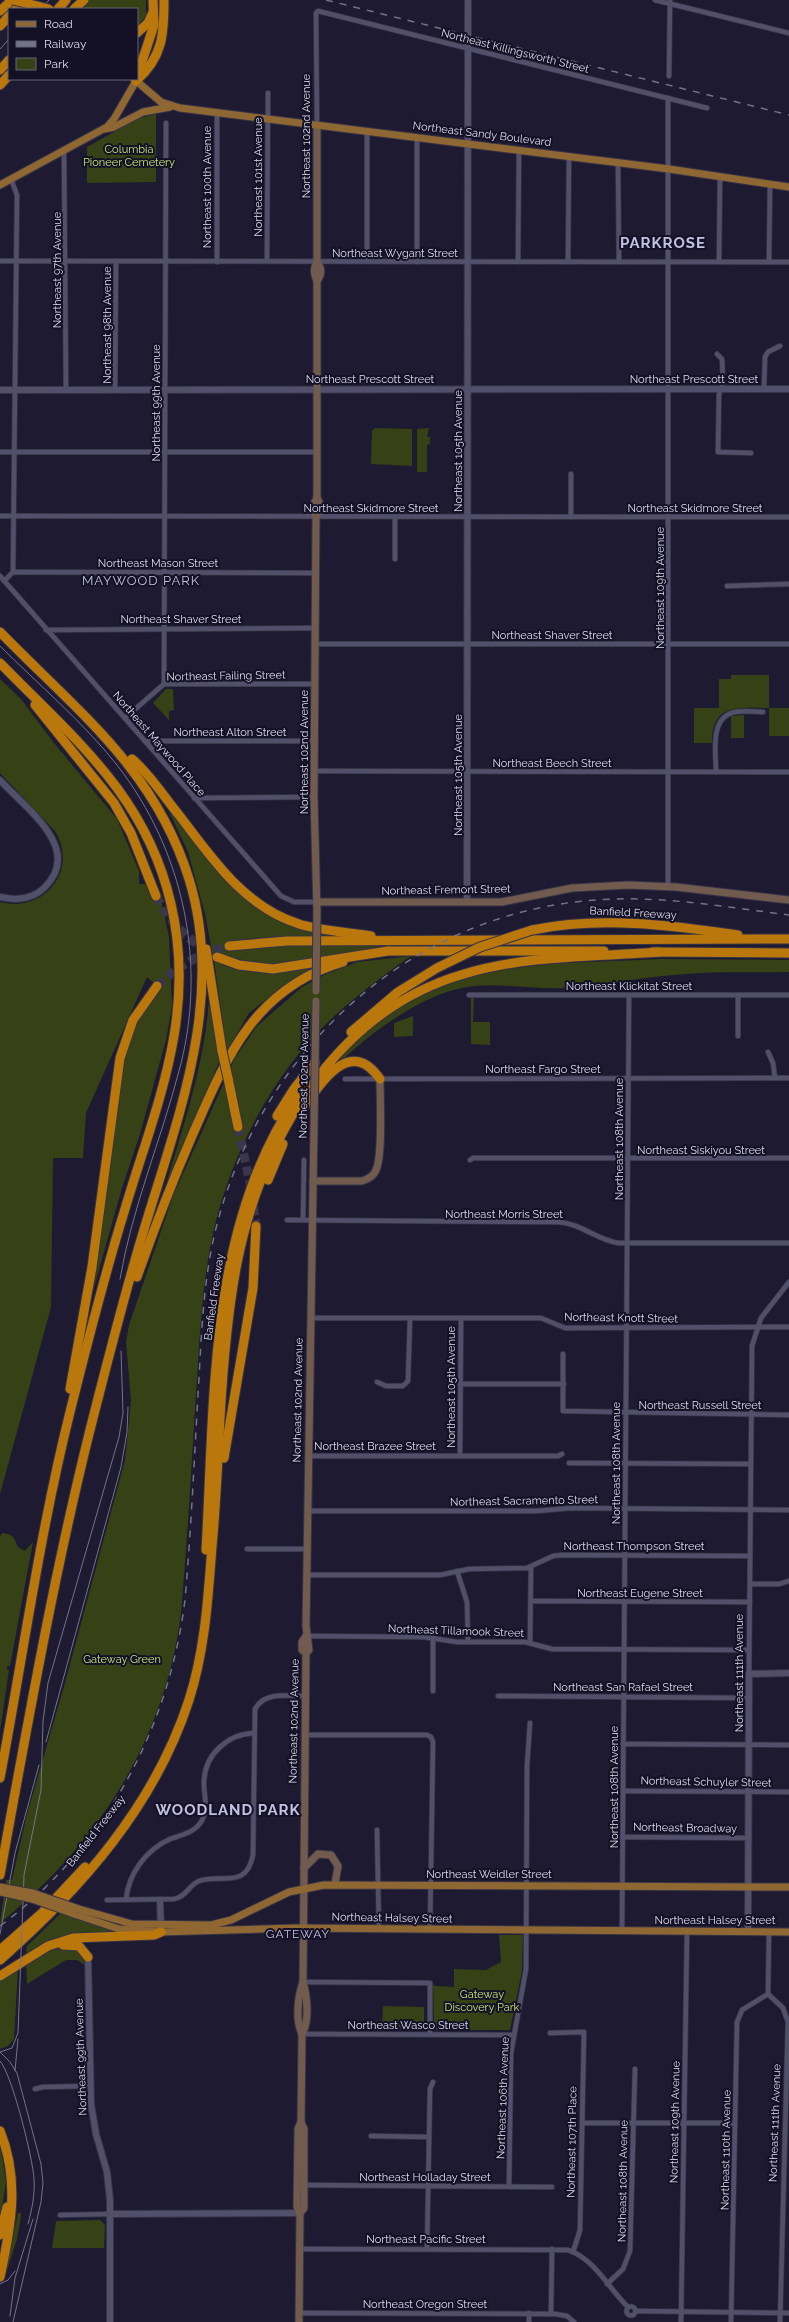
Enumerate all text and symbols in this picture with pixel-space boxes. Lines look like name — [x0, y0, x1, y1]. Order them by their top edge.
legend — [8, 8, 138, 80]
text: Road — [44, 17, 73, 31]
street label: Northeast Killingsworth Street — [440, 26, 591, 76]
text: Railway — [44, 37, 87, 51]
text: Park — [44, 57, 69, 71]
street label: Northeast 102nd Avenue — [300, 73, 313, 198]
street label: Northeast 101st Avenue — [252, 117, 265, 237]
street label: Northeast Sandy Boulevard — [412, 119, 552, 149]
street label: Northeast 100th Avenue — [201, 125, 214, 248]
park label: Columbia Pioneer Cemetery — [83, 143, 175, 169]
street label: Northeast 97th Avenue — [51, 211, 64, 328]
district label: PARKROSE — [620, 234, 706, 252]
street label: Northeast Wygant Street — [332, 247, 458, 260]
street label: Northeast 98th Avenue — [101, 266, 114, 384]
street label: Northeast 99th Avenue — [150, 344, 163, 462]
street label: Northeast Prescott Street — [306, 373, 435, 386]
street label: Northeast Prescott Street — [630, 373, 759, 386]
street label: Northeast 105th Avenue — [452, 390, 465, 512]
street label: Northeast Skidmore Street — [303, 502, 439, 515]
street label: Northeast Skidmore Street — [627, 502, 763, 515]
street label: Northeast 109th Avenue — [654, 526, 667, 649]
street label: Northeast Mason Street — [98, 557, 218, 570]
district label: MAYWOOD PARK — [82, 573, 200, 588]
street label: Northeast Shaver Street — [120, 613, 242, 626]
street label: Northeast Shaver Street — [491, 629, 613, 642]
street label: Northeast Failing Street — [166, 668, 286, 684]
street label: Northeast Maywood Place — [110, 689, 208, 799]
street label: Northeast 102nd Avenue — [298, 689, 311, 814]
street label: Northeast 105th Avenue — [452, 714, 465, 836]
street label: Northeast Alton Street — [173, 726, 287, 739]
street label: Northeast Beech Street — [492, 757, 612, 770]
street label: Northeast Fremont Street — [381, 882, 511, 898]
street label: Banfield Freeway — [589, 904, 677, 922]
street label: Northeast Klickitat Street — [566, 980, 693, 993]
street label: Northeast 102nd Avenue — [296, 1013, 312, 1138]
street label: Northeast Fargo Street — [485, 1063, 601, 1076]
street label: Northeast 108th Avenue — [613, 1077, 626, 1200]
street label: Northeast Siskiyou Street — [637, 1144, 765, 1157]
street label: Northeast Morris Street — [445, 1208, 563, 1221]
street label: Banfield Freeway — [201, 1253, 227, 1341]
street label: Northeast Knott Street — [564, 1311, 678, 1325]
street label: Northeast 105th Avenue — [445, 1326, 458, 1448]
street label: Northeast 102nd Avenue — [290, 1337, 306, 1462]
street label: Northeast Russell Street — [639, 1399, 762, 1412]
street label: Northeast 108th Avenue — [610, 1401, 623, 1524]
street label: Northeast Brazee Street — [314, 1440, 436, 1453]
street label: Northeast Sacramento Street — [450, 1493, 598, 1509]
street label: Northeast Thompson Street — [564, 1540, 705, 1553]
street label: Northeast Eugene Street — [577, 1587, 703, 1600]
street label: Northeast 111th Avenue — [733, 1613, 746, 1732]
street label: Northeast Tillamook Street — [388, 1622, 525, 1640]
park label: Gateway Green — [83, 1653, 161, 1666]
street label: Northeast 102nd Avenue — [286, 1658, 302, 1783]
street label: Northeast San Rafael Street — [553, 1681, 693, 1694]
street label: Northeast 108th Avenue — [608, 1725, 621, 1848]
street label: Northeast Schuyler Street — [640, 1774, 772, 1790]
street label: Banfield Freeway — [64, 1793, 128, 1869]
district label: WOODLAND PARK — [155, 1801, 301, 1819]
street label: Northeast Broadway — [633, 1821, 737, 1835]
street label: Northeast Weidler Street — [426, 1868, 552, 1881]
street label: Northeast Halsey Street — [331, 1910, 453, 1926]
street label: Northeast Halsey Street — [655, 1914, 776, 1927]
district label: GATEWAY — [266, 1927, 330, 1941]
park label: Gateway Discovery Park — [445, 1988, 520, 2014]
street label: Northeast 99th Avenue — [72, 1998, 90, 2116]
street label: Northeast Wasco Street — [348, 2019, 469, 2032]
street label: Northeast 106th Avenue — [494, 2036, 512, 2159]
street label: Northeast 109th Avenue — [667, 2060, 683, 2183]
street label: Northeast 111th Avenue — [766, 2063, 784, 2182]
street label: Northeast 107th Place — [565, 2086, 579, 2198]
street label: Northeast 110th Avenue — [718, 2089, 734, 2210]
street label: Northeast 108th Avenue — [615, 2119, 631, 2242]
street label: Northeast Holladay Street — [359, 2171, 491, 2184]
street label: Northeast Pacific Street — [366, 2233, 486, 2246]
street label: Northeast Oregon Street — [363, 2298, 488, 2311]

